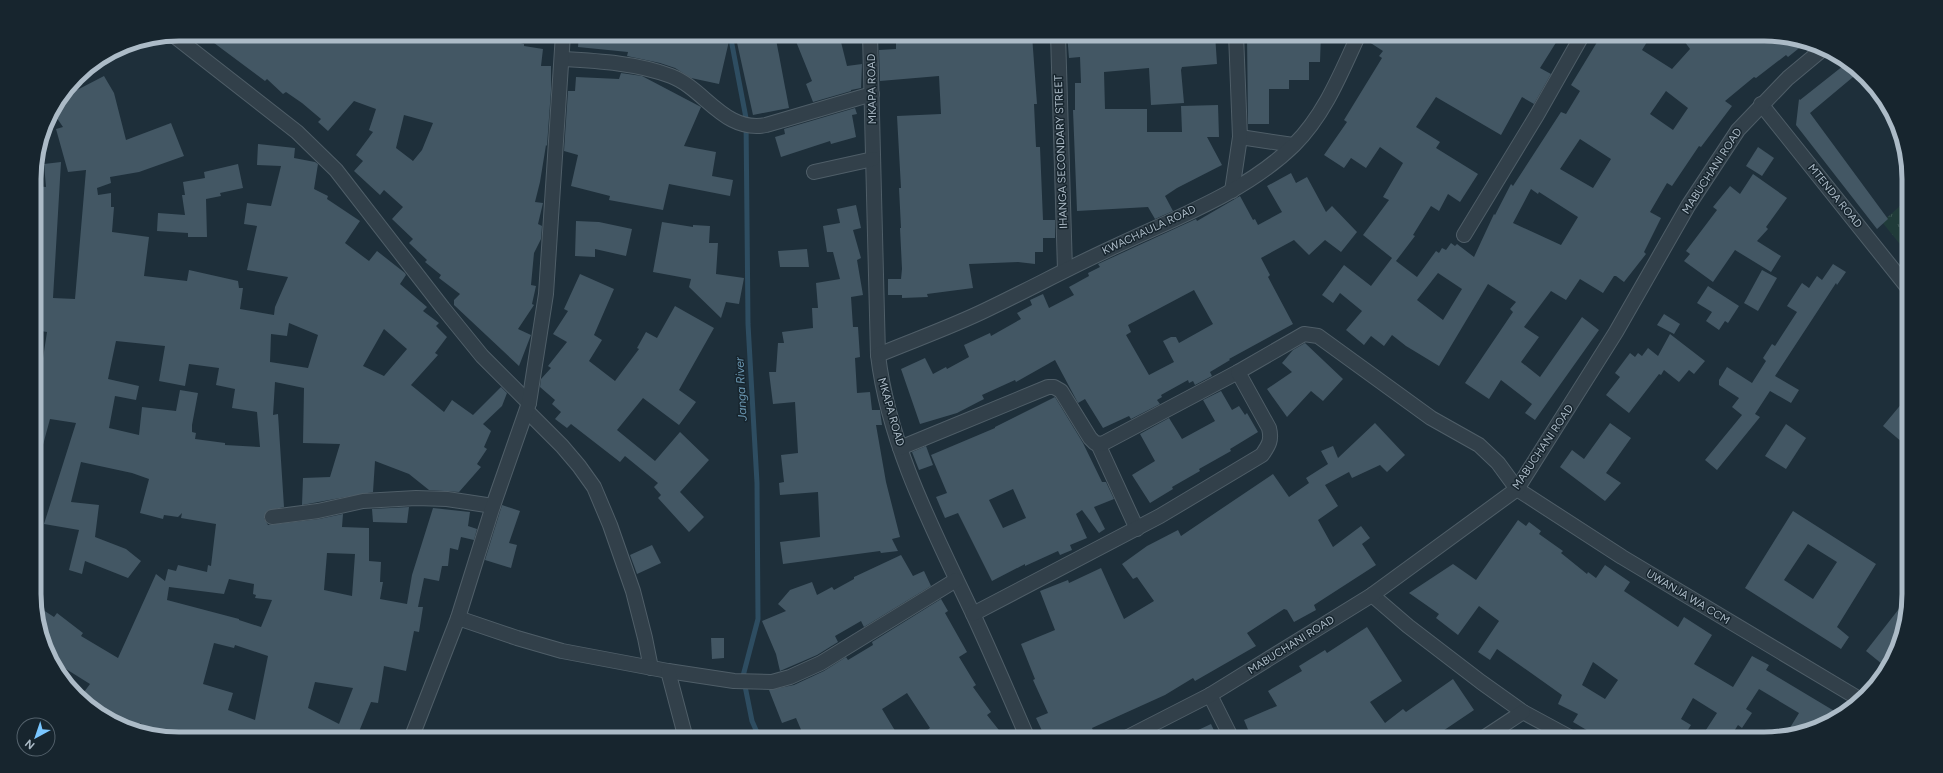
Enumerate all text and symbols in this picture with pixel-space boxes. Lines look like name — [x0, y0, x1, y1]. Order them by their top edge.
street label: MKAPA ROAD — [865, 53, 879, 124]
street label: IHANGA SECONDARY STREET — [1052, 75, 1070, 229]
street label: MABUCHANI ROAD — [1679, 125, 1745, 216]
street label: MTENDA ROAD — [1805, 161, 1865, 231]
street label: KWACHAULA ROAD — [1100, 202, 1198, 257]
water label: Janga River — [732, 356, 750, 422]
street label: MKAPA ROAD — [875, 376, 907, 448]
street label: MABUCHANI ROAD — [1510, 402, 1576, 492]
street label: UWANJA WA CCM — [1644, 567, 1732, 627]
street label: MABUCHANI ROAD — [1245, 613, 1337, 677]
north arrow — [16, 717, 56, 757]
text: N — [22, 737, 37, 752]

